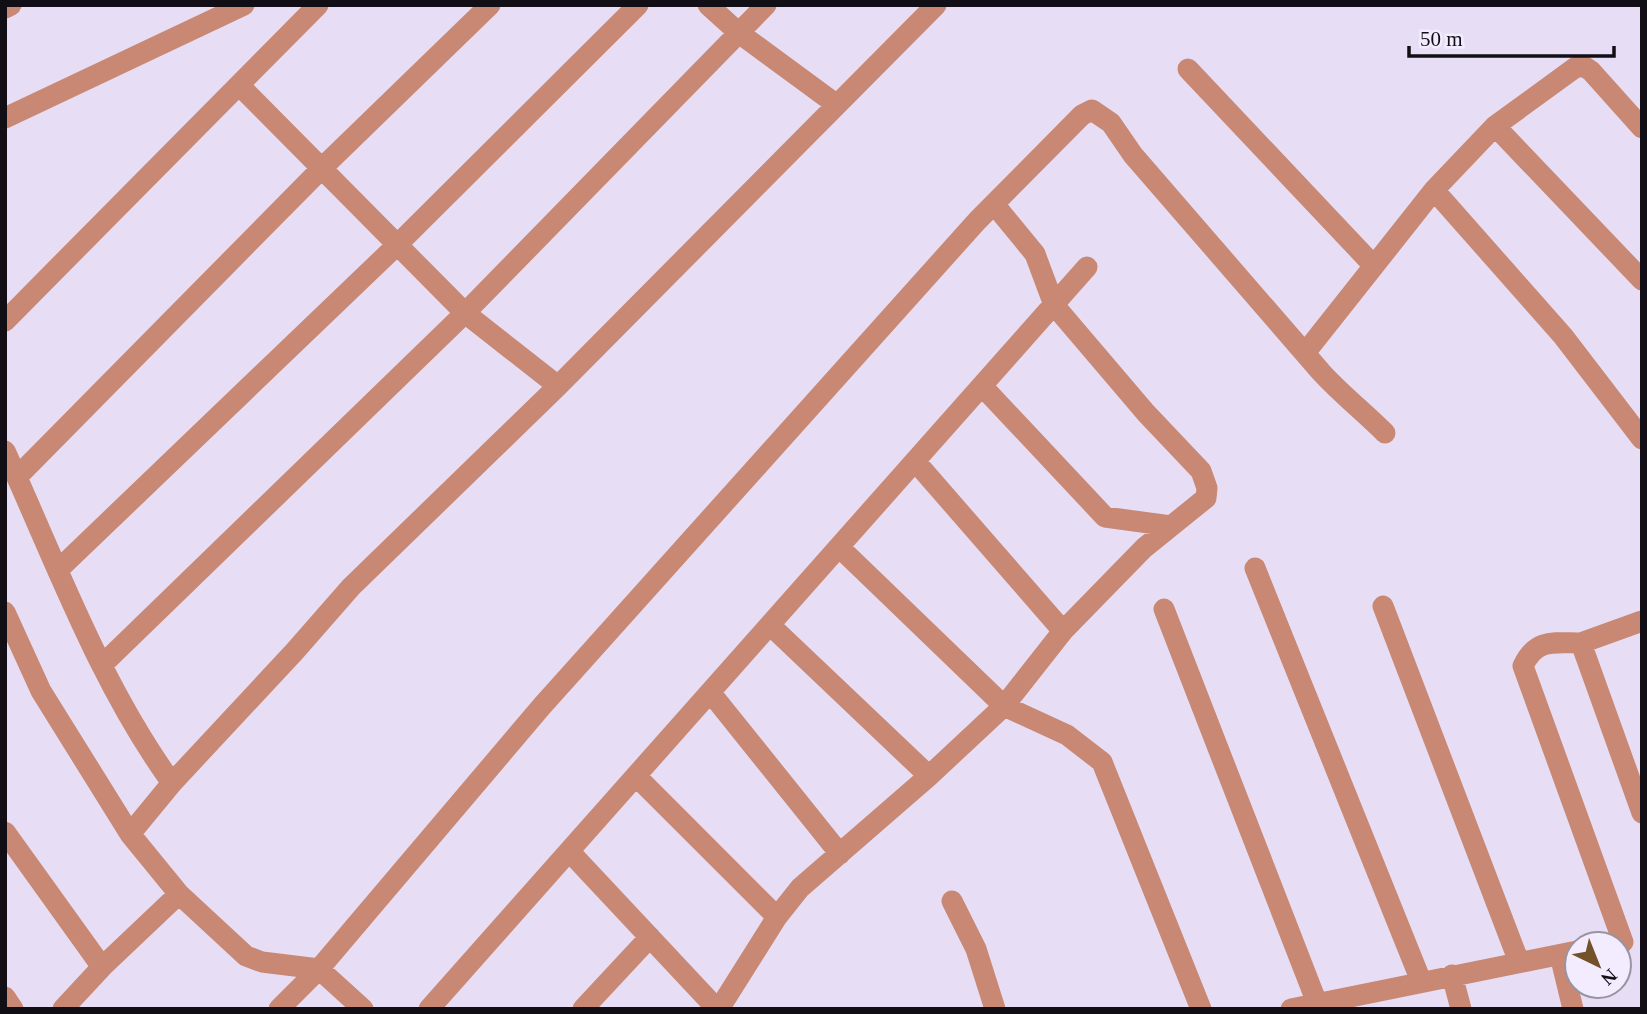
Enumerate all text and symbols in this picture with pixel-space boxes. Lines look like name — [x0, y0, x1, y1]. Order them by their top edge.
scale bar — [1409, 14, 1614, 58]
text: 50 m — [1420, 27, 1463, 51]
north arrow — [1563, 930, 1633, 1000]
text: N — [1597, 965, 1621, 990]

